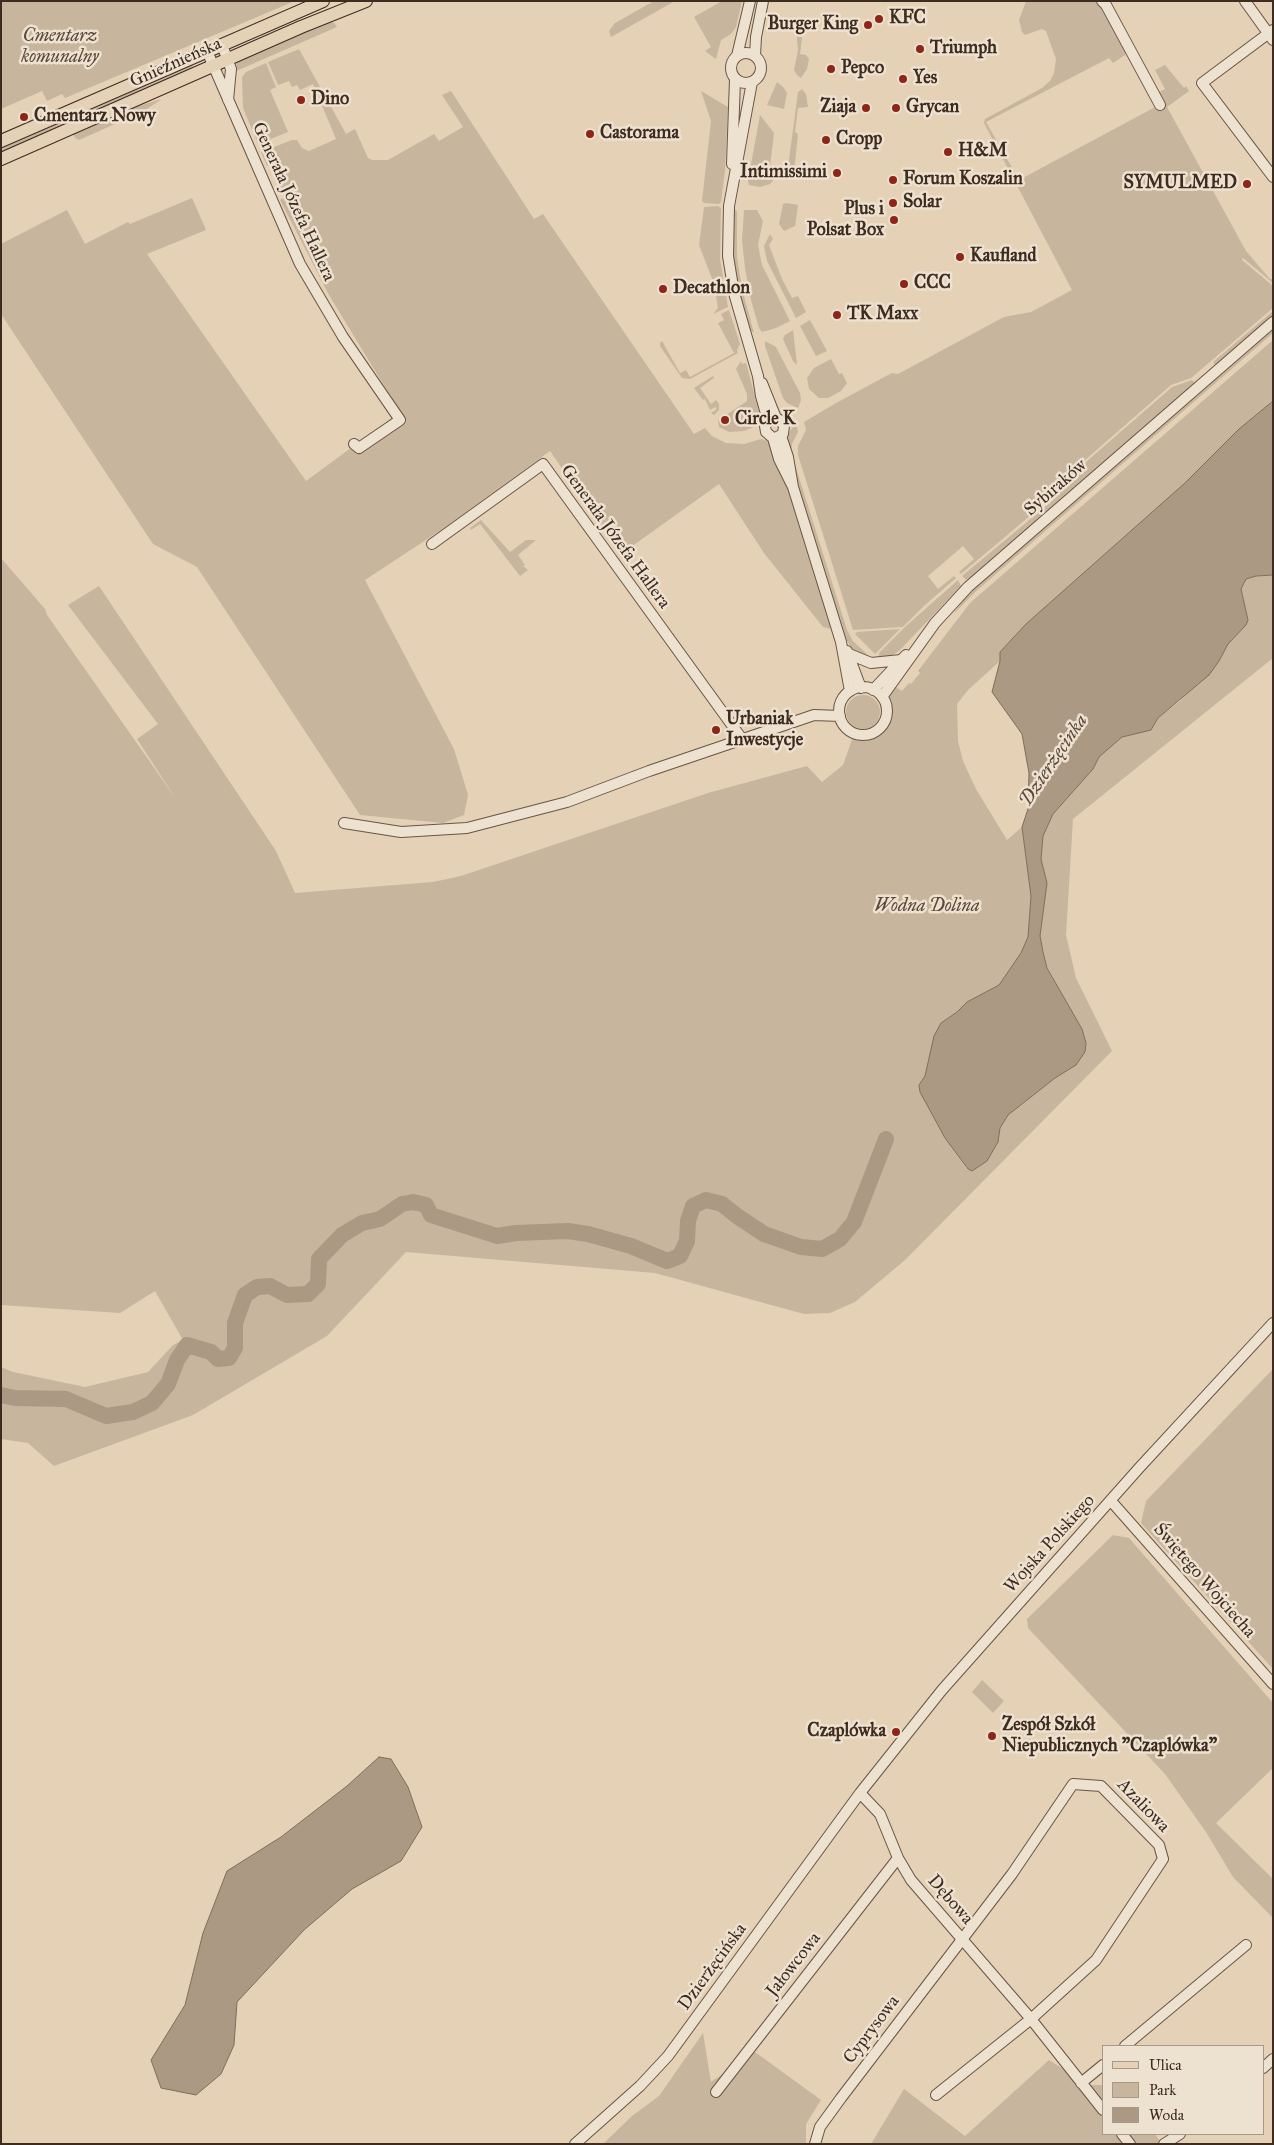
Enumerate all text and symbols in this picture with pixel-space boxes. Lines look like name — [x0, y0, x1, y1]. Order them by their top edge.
place label: KFC — [889, 8, 926, 30]
marker: KFC — [873, 13, 885, 25]
place label: Burger King — [767, 14, 858, 36]
marker: Burger King — [862, 19, 874, 31]
park label: Cmentarz komunalny — [21, 26, 99, 68]
street label: Gnieźnieńska — [127, 33, 225, 93]
place label: Triumph — [930, 38, 997, 60]
marker: Triumph — [914, 43, 926, 55]
place label: Pepco — [841, 58, 884, 80]
marker: Pepco — [825, 63, 837, 75]
place label: Yes — [913, 68, 937, 90]
marker: Yes — [897, 73, 909, 85]
place label: Dino — [311, 89, 349, 111]
marker: Dino — [295, 94, 307, 106]
place label: Ziaja — [820, 97, 856, 119]
place label: Grycan — [906, 97, 959, 119]
marker: Ziaja — [860, 102, 872, 114]
marker: Grycan — [890, 102, 902, 114]
place label: Cmentarz Nowy — [34, 106, 156, 128]
marker: Cmentarz Nowy — [18, 111, 30, 123]
street label: Generała Józefa Hallera — [247, 119, 339, 285]
place label: Castorama — [600, 123, 679, 145]
marker: Castorama — [584, 128, 596, 140]
place label: Cropp — [836, 129, 882, 151]
marker: Cropp — [820, 134, 832, 146]
place label: H&M — [958, 141, 1007, 163]
marker: H&M — [942, 146, 954, 158]
place label: Intimissimi — [740, 162, 827, 184]
marker: Intimissimi — [831, 167, 843, 179]
place label: Forum Koszalin — [903, 169, 1023, 191]
place label: SYMULMED — [1123, 173, 1237, 195]
marker: Forum Koszalin — [887, 174, 899, 186]
marker: SYMULMED — [1241, 178, 1253, 190]
place label: Solar — [903, 192, 942, 214]
marker: Solar — [887, 197, 899, 209]
place label: Plus i Polsat Box — [807, 199, 884, 242]
marker: Plus i Polsat Box — [888, 214, 900, 226]
place label: Kaufland — [970, 246, 1037, 268]
marker: Kaufland — [954, 251, 966, 263]
place label: CCC — [914, 273, 951, 295]
place label: Decathlon — [673, 278, 750, 300]
marker: CCC — [898, 278, 910, 290]
marker: Decathlon — [657, 283, 669, 295]
place label: TK Maxx — [847, 304, 918, 326]
marker: TK Maxx — [831, 309, 843, 321]
place label: Circle K — [735, 409, 795, 431]
marker: Circle K — [719, 414, 731, 426]
street label: Sybiraków — [1020, 455, 1092, 521]
street label: Generała Józefa Hallera — [555, 461, 675, 613]
place label: Urbaniak Inwestycje — [726, 709, 803, 752]
water label: Dzierżęcinka — [1015, 711, 1093, 811]
marker: Urbaniak Inwestycje — [710, 724, 722, 736]
park label: Wodna Dolina — [874, 896, 980, 918]
street label: Wojska Polskiego — [1000, 1490, 1100, 1598]
street label: Świętego Wojciecha — [1148, 1519, 1260, 1643]
place label: Zespół Szkół Niepublicznych "Czaplówka" — [1002, 1715, 1217, 1758]
place label: Czaplówka — [807, 1721, 886, 1743]
marker: Czaplówka — [890, 1726, 902, 1738]
marker: Zespół Szkół Niepublicznych "Czaplówka" — [986, 1730, 998, 1742]
street label: Azaliowa — [1112, 1775, 1174, 1837]
street label: Dębowa — [923, 1871, 977, 1929]
street label: Dzierżęcińska — [674, 1919, 752, 2015]
street label: Jałowcowa — [762, 1928, 826, 2002]
street label: Cyprysowa — [839, 1992, 905, 2068]
legend — [1102, 2045, 1264, 2135]
text: Ulica — [1149, 2056, 1182, 2074]
text: Park — [1149, 2081, 1176, 2099]
text: Woda — [1149, 2106, 1184, 2124]

